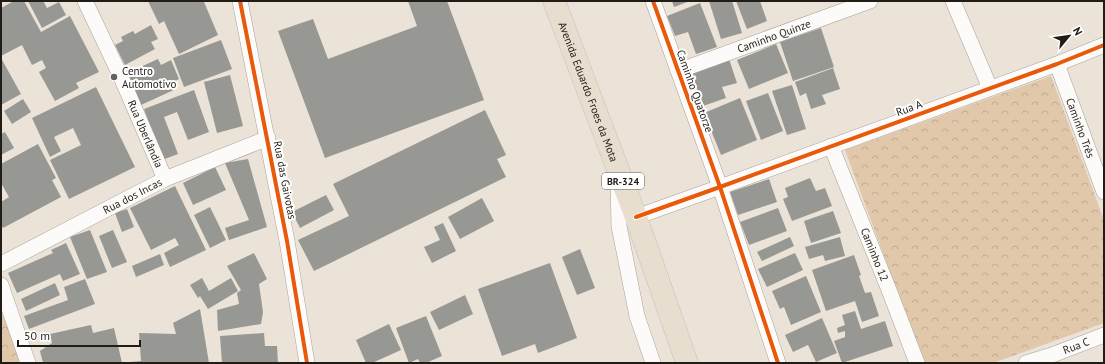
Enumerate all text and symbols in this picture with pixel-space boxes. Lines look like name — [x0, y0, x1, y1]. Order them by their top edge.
street label: Caminho Quinze — [735, 16, 813, 56]
north arrow — [1049, 16, 1089, 56]
street label: Avenida Eduardo Froes da Mota — [556, 20, 621, 164]
text: N — [1070, 25, 1086, 38]
street label: Caminho Quatorze — [674, 48, 717, 135]
place label: Centro Automotivo — [122, 64, 177, 91]
marker: Centro Automotivo — [109, 72, 119, 82]
street label: Caminho Três — [1063, 96, 1098, 160]
street label: Rua A — [894, 97, 925, 119]
street label: Rua Uberlândia — [125, 98, 166, 170]
street label: Rua das Gaivotas — [271, 140, 300, 221]
road number: BR-324 — [602, 173, 644, 189]
street label: Rua dos Incas — [101, 175, 165, 217]
street label: Caminho 12 — [858, 226, 892, 283]
scale bar — [18, 322, 140, 348]
text: 50 m — [24, 328, 50, 343]
street label: Rua C — [1061, 334, 1091, 357]

